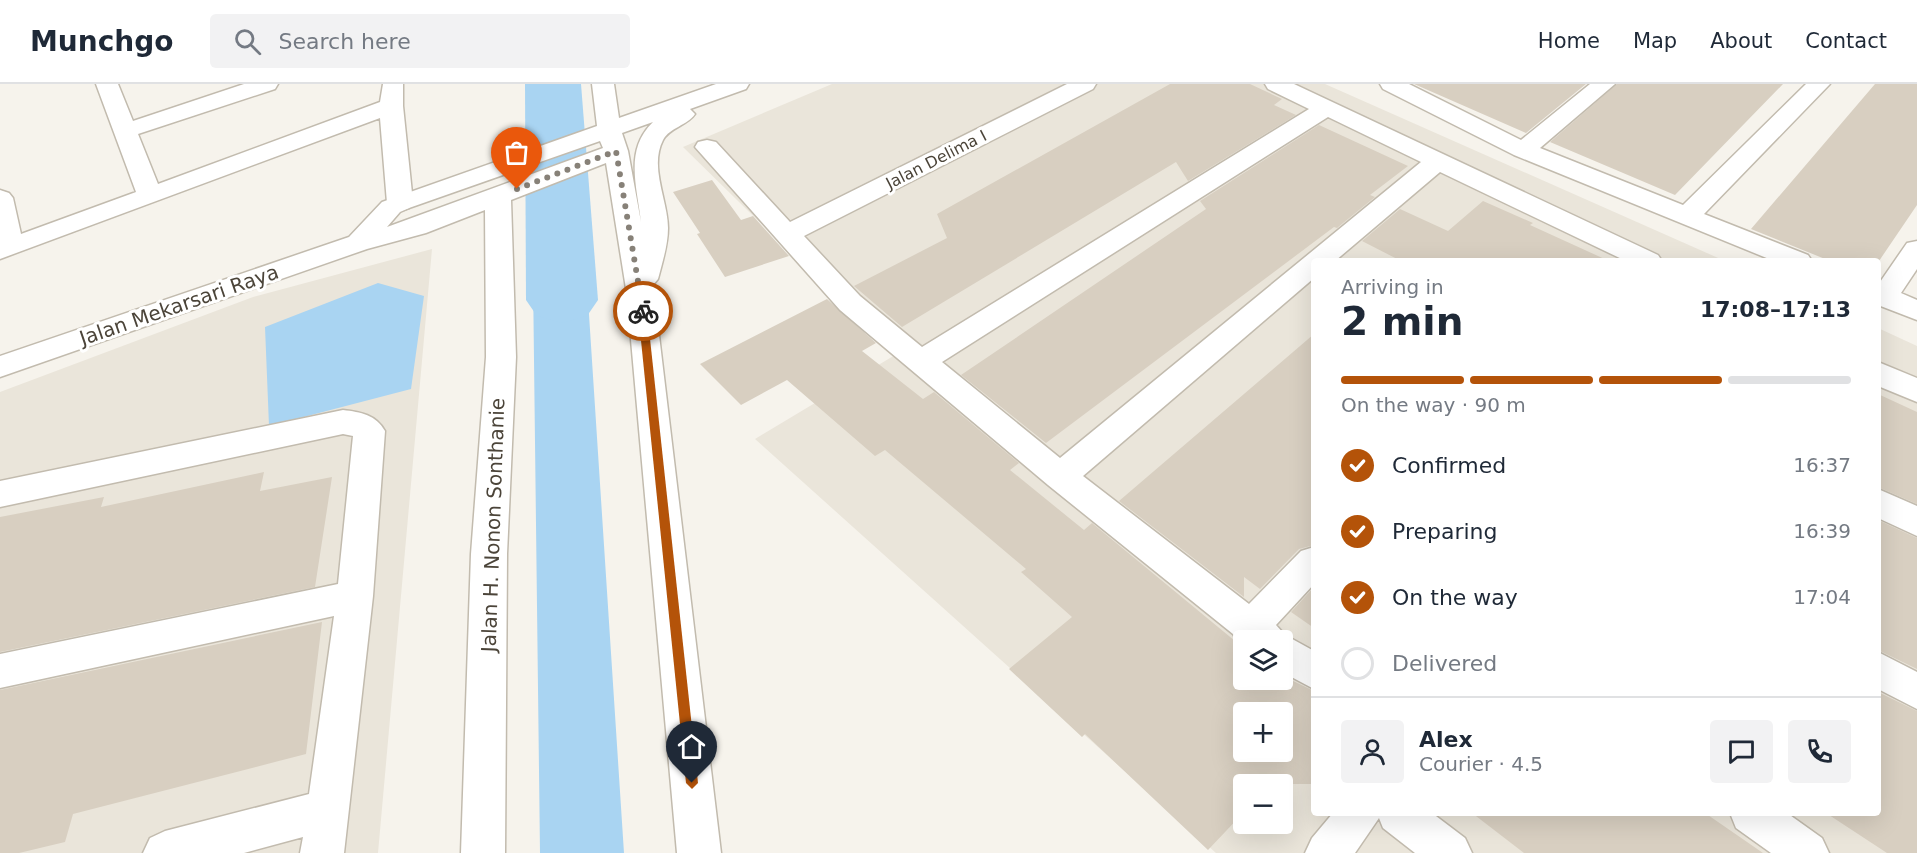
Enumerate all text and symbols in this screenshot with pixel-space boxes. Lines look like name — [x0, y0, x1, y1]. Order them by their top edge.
search box — [210, 14, 630, 68]
text: Munchgo — [30, 25, 174, 58]
icon: search — [231, 25, 264, 58]
text: Search here — [279, 29, 411, 54]
text: Home — [1538, 29, 1600, 53]
text: Map — [1633, 29, 1677, 53]
text: About — [1710, 29, 1772, 53]
text: Contact — [1805, 29, 1887, 53]
street label: Jalan Delima I — [882, 126, 990, 193]
pin — [491, 127, 542, 189]
icon: bag — [500, 136, 533, 169]
street label: Jalan Mekarsari Raya — [74, 260, 282, 351]
text: Arriving in — [1341, 275, 1444, 299]
courier — [613, 281, 673, 341]
icon: bike — [627, 295, 660, 328]
text: 17:08–17:13 — [1700, 297, 1851, 322]
text: 2 min — [1341, 299, 1463, 344]
text: On the way · 90 m — [1341, 393, 1526, 417]
street label: Jalan H. Nonon Sonthanie — [476, 397, 509, 655]
icon: check — [1341, 449, 1374, 482]
text: Confirmed — [1392, 453, 1506, 478]
text: 16:37 — [1793, 453, 1851, 477]
icon: check — [1341, 515, 1374, 548]
text: Preparing — [1392, 519, 1498, 544]
text: 16:39 — [1793, 519, 1851, 543]
icon: check — [1341, 581, 1374, 614]
text: On the way — [1392, 585, 1518, 610]
text: 17:04 — [1793, 585, 1851, 609]
map controls — [1233, 630, 1293, 834]
button: layers — [1233, 630, 1293, 690]
text: Delivered — [1392, 651, 1497, 676]
button: + — [1233, 702, 1293, 762]
button: person — [1341, 720, 1404, 783]
button: chat — [1710, 720, 1773, 783]
button: phone — [1788, 720, 1851, 783]
pin — [666, 721, 717, 783]
text: Alex — [1419, 727, 1473, 752]
icon: home — [675, 730, 708, 763]
text: Courier · 4.5 — [1419, 752, 1543, 776]
button: − — [1233, 774, 1293, 834]

